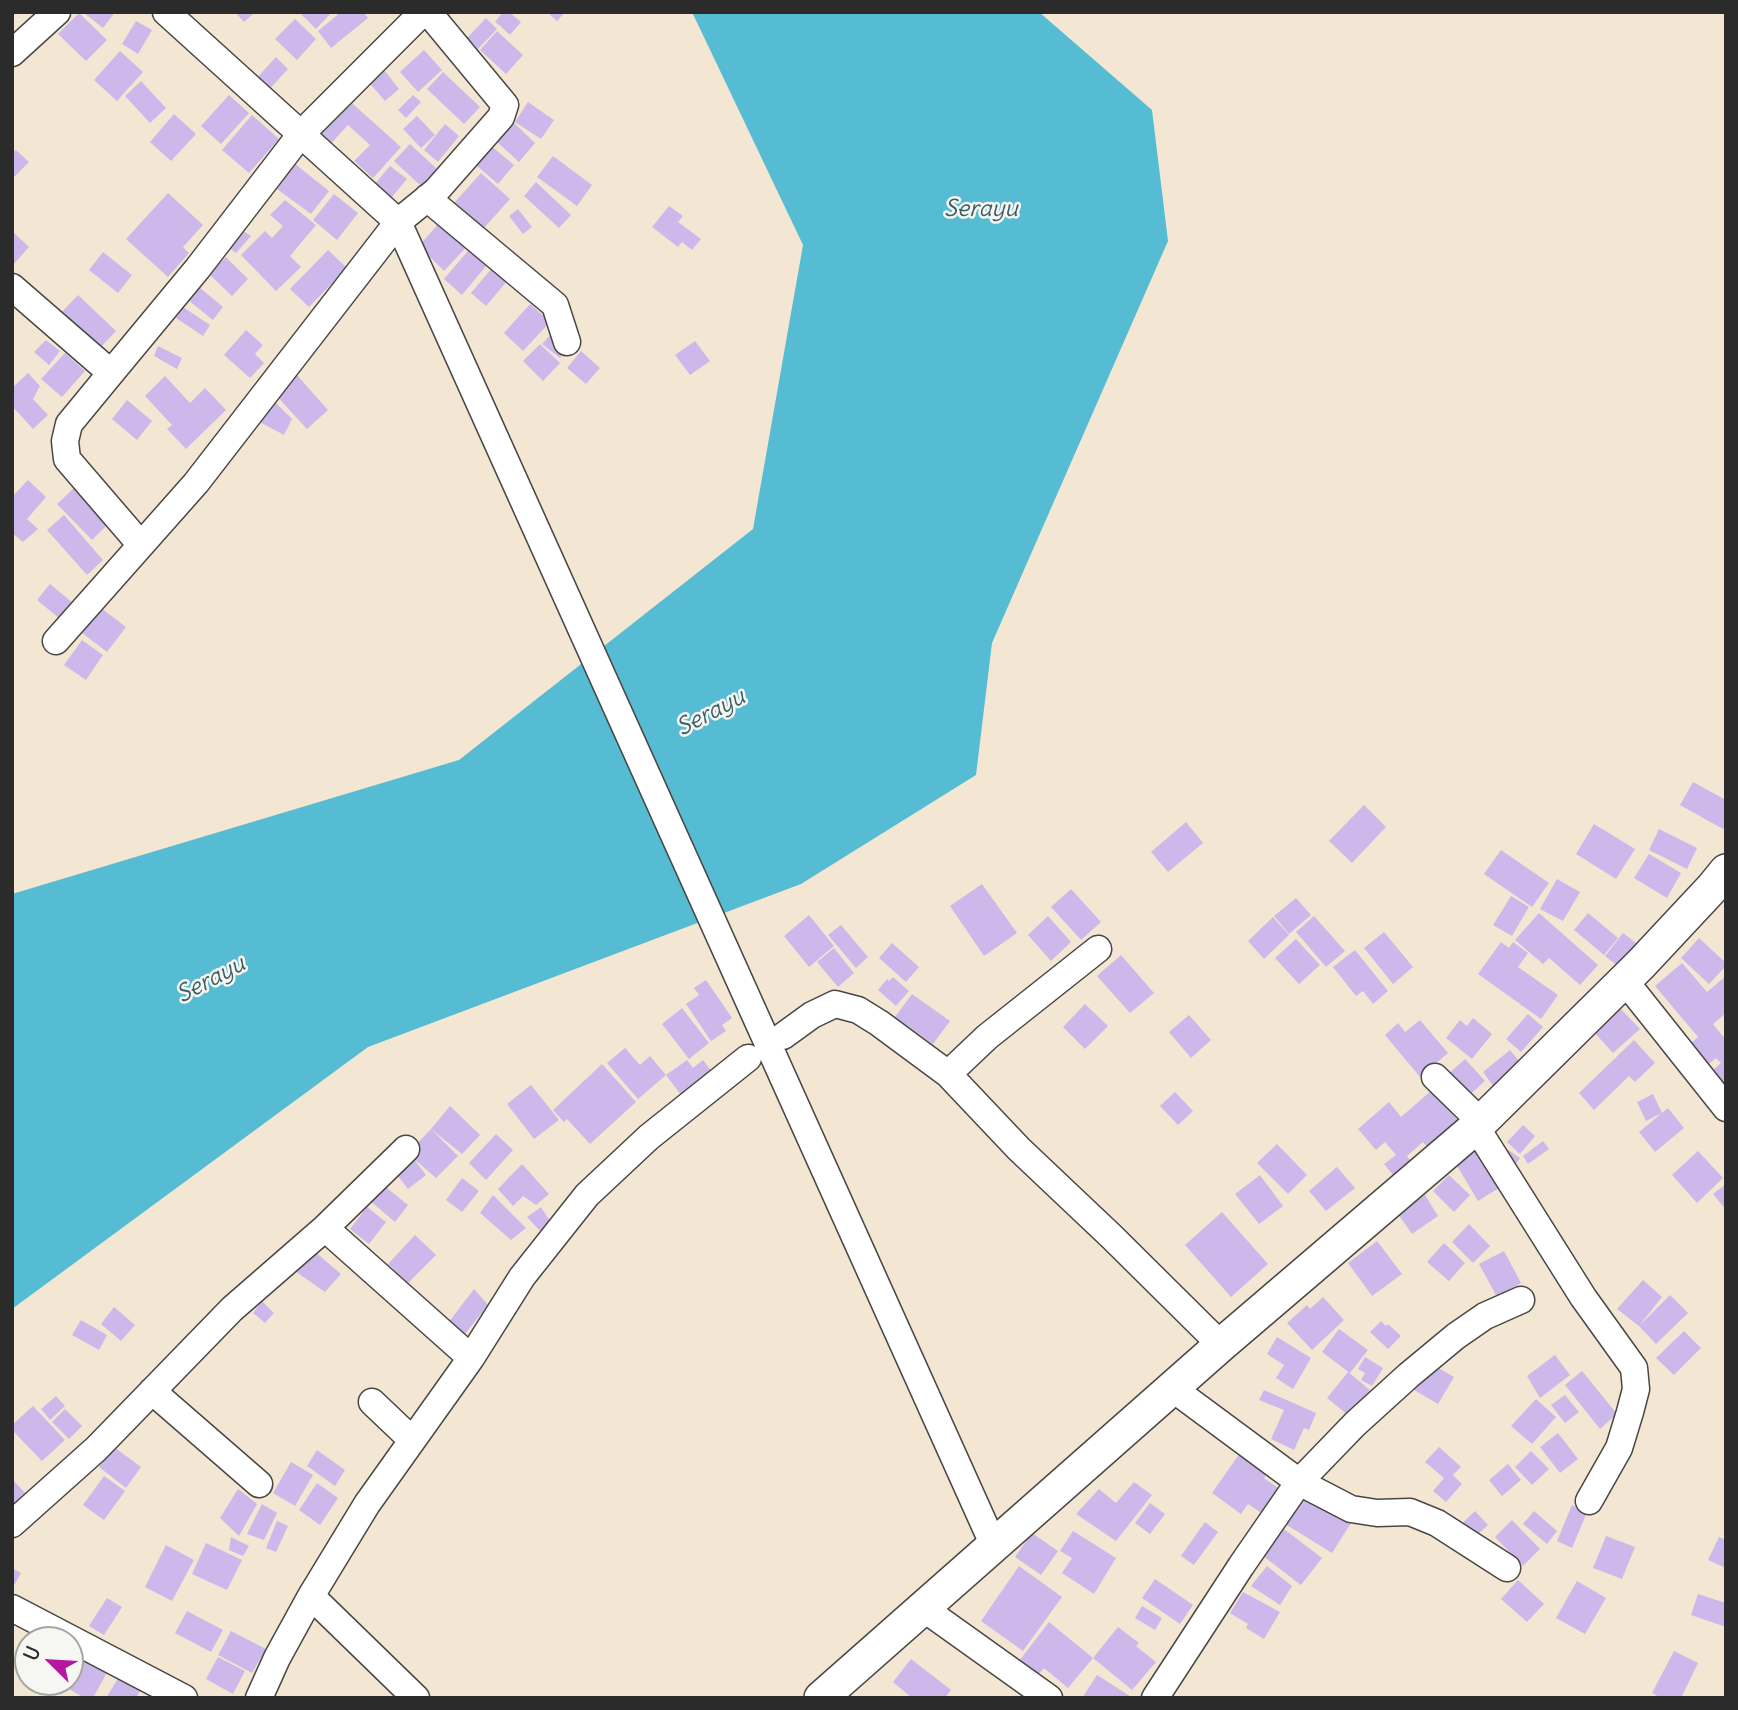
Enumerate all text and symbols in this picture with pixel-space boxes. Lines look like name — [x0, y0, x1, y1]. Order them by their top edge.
water label: Serayu — [944, 195, 1018, 223]
water label: Serayu — [672, 683, 750, 743]
water label: Serayu — [172, 950, 250, 1010]
north arrow — [14, 1626, 84, 1696]
text: U — [18, 1642, 45, 1664]

